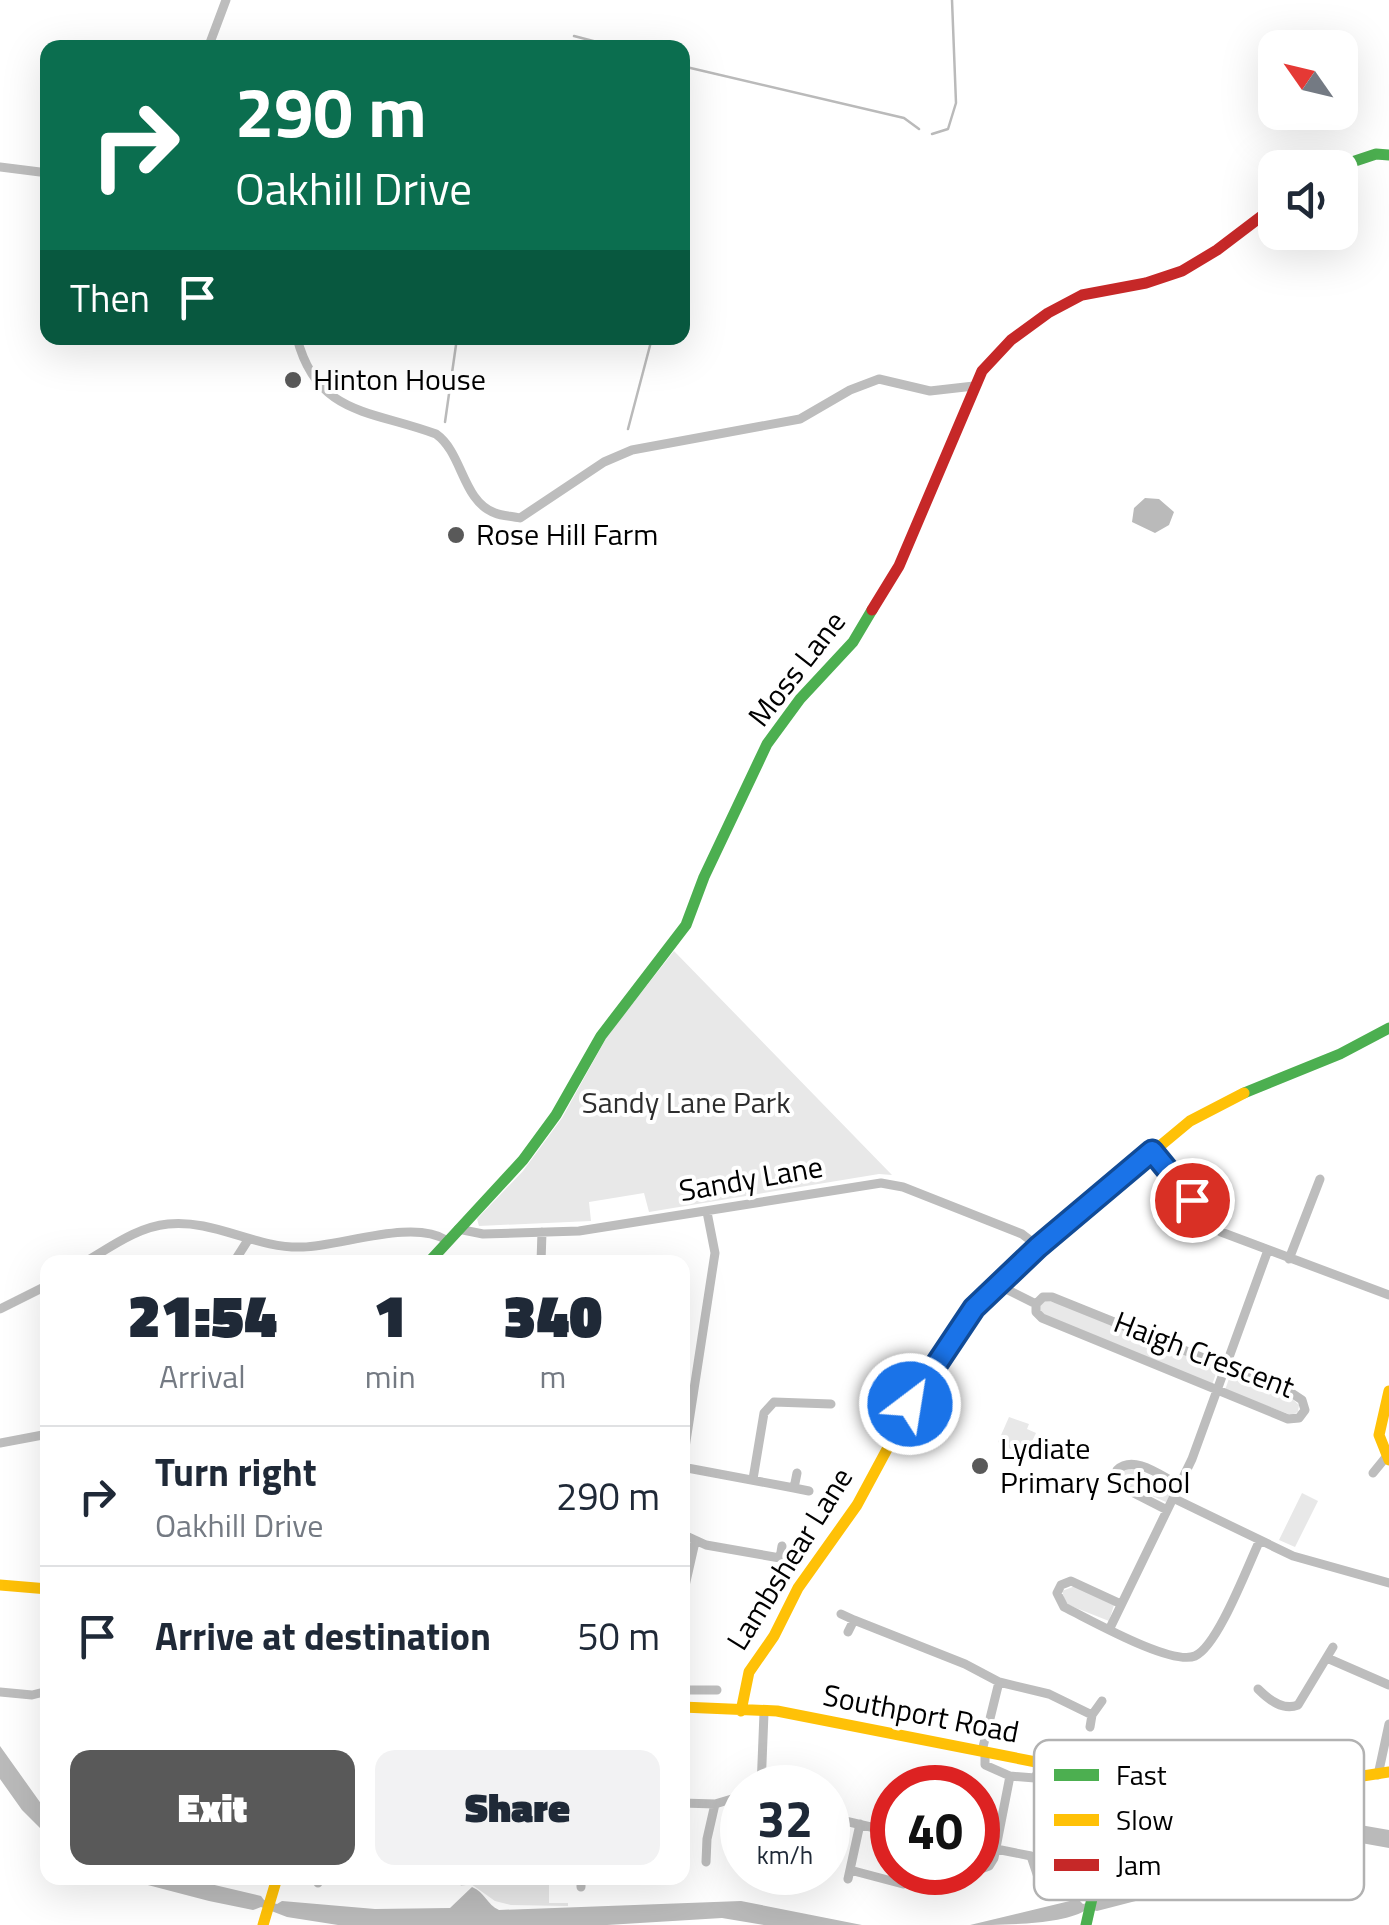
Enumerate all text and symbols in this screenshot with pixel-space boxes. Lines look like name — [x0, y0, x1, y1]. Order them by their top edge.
north arrow — [1258, 30, 1358, 130]
map controls — [1258, 30, 1358, 250]
text: 290 m — [235, 58, 427, 164]
icon: right — [70, 80, 200, 210]
button: sound — [1258, 150, 1358, 250]
text: Oakhill Drive — [235, 154, 472, 222]
text: Then — [70, 269, 150, 327]
icon: arrive — [170, 270, 225, 325]
place label: Hinton House — [313, 356, 486, 402]
marker: Hinton House — [282, 369, 304, 391]
place label: Rose Hill Farm — [476, 511, 658, 557]
marker: Rose Hill Farm — [445, 524, 467, 546]
street label: Moss Lane — [736, 601, 856, 736]
park label: Sandy Lane Park — [581, 1079, 791, 1125]
street label: Sandy Lane — [675, 1143, 826, 1213]
pin — [1150, 1158, 1235, 1243]
icon: arrive — [1165, 1173, 1220, 1228]
text: 21:54 — [128, 1269, 277, 1360]
text: 1 — [374, 1269, 407, 1360]
text: 340 — [503, 1269, 602, 1360]
street label: Haigh Crescent — [1107, 1299, 1302, 1410]
text: Arrival — [159, 1352, 246, 1400]
text: min — [365, 1352, 416, 1400]
text: m — [539, 1352, 566, 1400]
position arrow — [858, 1352, 962, 1456]
place label: Lydiate Primary School — [1000, 1425, 1190, 1505]
text: Turn right — [155, 1443, 317, 1501]
marker: Lydiate Primary School — [969, 1455, 991, 1477]
street label: Lambshear Lane — [714, 1458, 864, 1659]
text: 290 m — [556, 1467, 660, 1525]
icon: right — [70, 1469, 125, 1524]
text: Oakhill Drive — [155, 1501, 323, 1549]
text: Arrive at destination — [155, 1607, 491, 1665]
text: 50 m — [577, 1607, 660, 1665]
icon: arrive — [70, 1609, 125, 1664]
street label: Southport Road — [819, 1671, 1023, 1755]
legend — [1034, 1740, 1364, 1900]
button: Exit — [70, 1750, 355, 1865]
button: Share — [375, 1750, 660, 1865]
text: Fast — [1116, 1753, 1167, 1796]
speed limit sign: 40 — [870, 1765, 1000, 1895]
text: 32 — [757, 1780, 813, 1856]
text: Slow — [1116, 1798, 1174, 1841]
text: km/h — [757, 1836, 813, 1874]
text: Jam — [1116, 1843, 1162, 1886]

